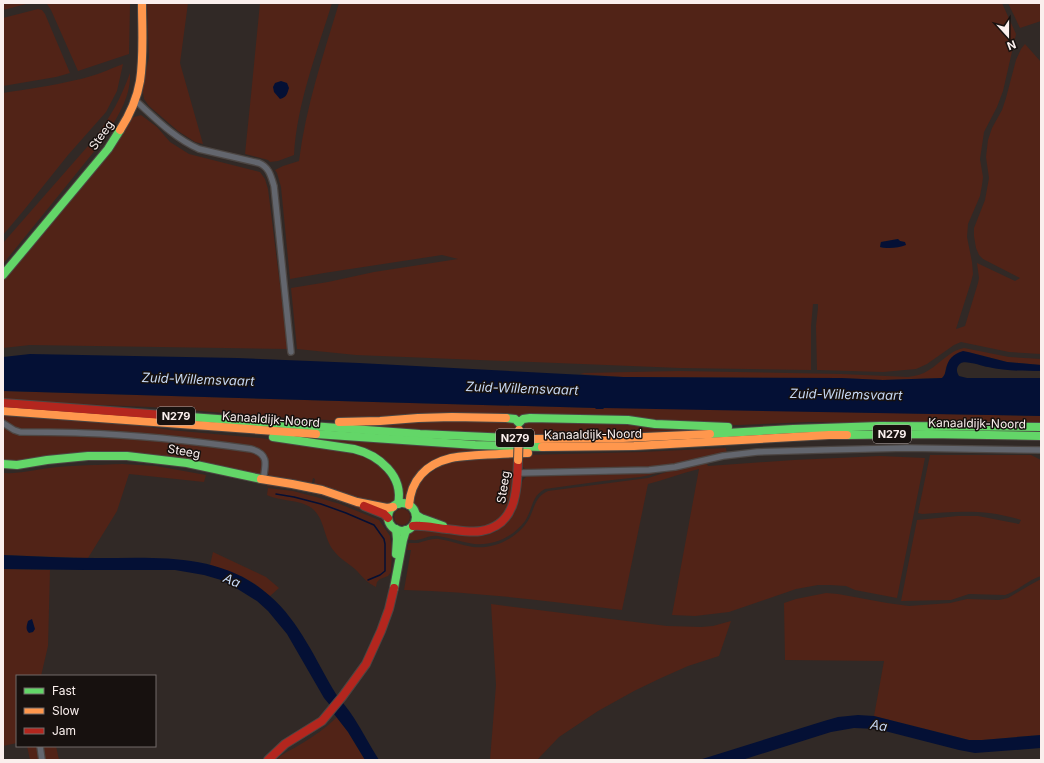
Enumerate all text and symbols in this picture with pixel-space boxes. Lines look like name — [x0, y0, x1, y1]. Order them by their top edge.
north arrow — [988, 16, 1028, 56]
text: N — [1005, 37, 1018, 53]
street label: Steeg — [85, 117, 117, 153]
water label: Zuid-Willemsvaart — [141, 369, 255, 389]
water label: Zuid-Willemsvaart — [465, 378, 579, 398]
water label: Zuid-Willemsvaart — [790, 385, 903, 403]
road number: N279 — [157, 407, 195, 425]
street label: Kanaaldijk-Noord — [222, 408, 320, 430]
street label: Kanaaldijk-Noord — [928, 415, 1026, 431]
road number: N279 — [873, 425, 911, 443]
street label: Kanaaldijk-Noord — [544, 426, 642, 442]
road number: N279 — [496, 429, 534, 447]
street label: Steeg — [167, 441, 201, 461]
street label: Steeg — [493, 470, 513, 504]
water label: Aa — [220, 569, 243, 591]
legend — [16, 675, 156, 747]
text: Fast — [52, 683, 76, 698]
text: Slow — [52, 703, 80, 718]
water label: Aa — [868, 715, 889, 734]
text: Jam — [52, 723, 76, 738]

